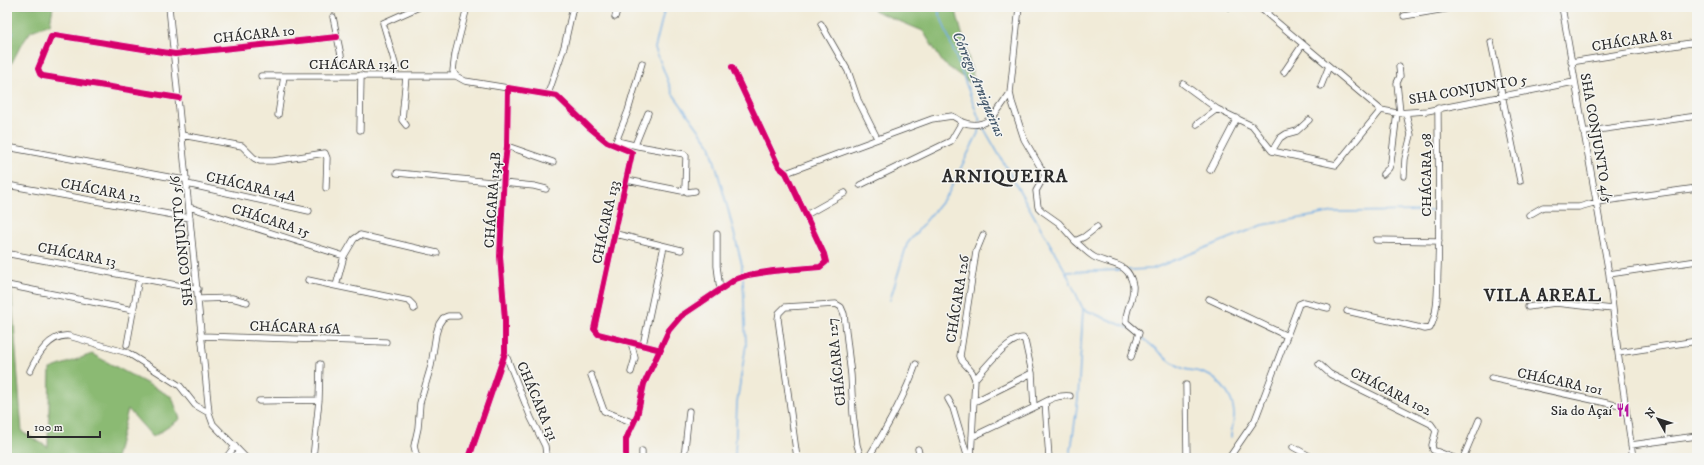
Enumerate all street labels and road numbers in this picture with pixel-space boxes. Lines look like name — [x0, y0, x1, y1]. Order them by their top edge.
street label: CHÁCARA 10 — [212, 22, 296, 48]
street label: CHÁCARA 81 — [1591, 26, 1674, 56]
street label: CHÁCARA 134 C — [309, 56, 409, 74]
street label: SHA CONJUNTO 5 — [1408, 71, 1529, 109]
street label: SHA CONJUNTO 4/5 — [1576, 72, 1616, 205]
street label: CHÁCARA 98 — [1418, 133, 1436, 217]
street label: CHÁCARA 134B — [481, 151, 505, 249]
street label: CHÁCARA 14A — [204, 168, 298, 206]
street label: CHÁCARA 12 — [59, 174, 143, 208]
street label: SHA CONJUNTO 5/6 — [166, 174, 198, 307]
street label: CHÁCARA 133 — [588, 179, 624, 266]
street label: CHÁCARA 15 — [229, 200, 312, 242]
street label: CHÁCARA 13 — [36, 239, 118, 271]
street label: CHÁCARA 126 — [942, 253, 974, 344]
street label: CHÁCARA 16A — [249, 317, 342, 339]
street label: CHÁCARA 127 — [823, 317, 851, 407]
street label: CHÁCARA 131 — [512, 359, 562, 444]
street label: CHÁCARA 102 — [1347, 364, 1434, 420]
street label: CHÁCARA 101 — [1515, 364, 1604, 400]

